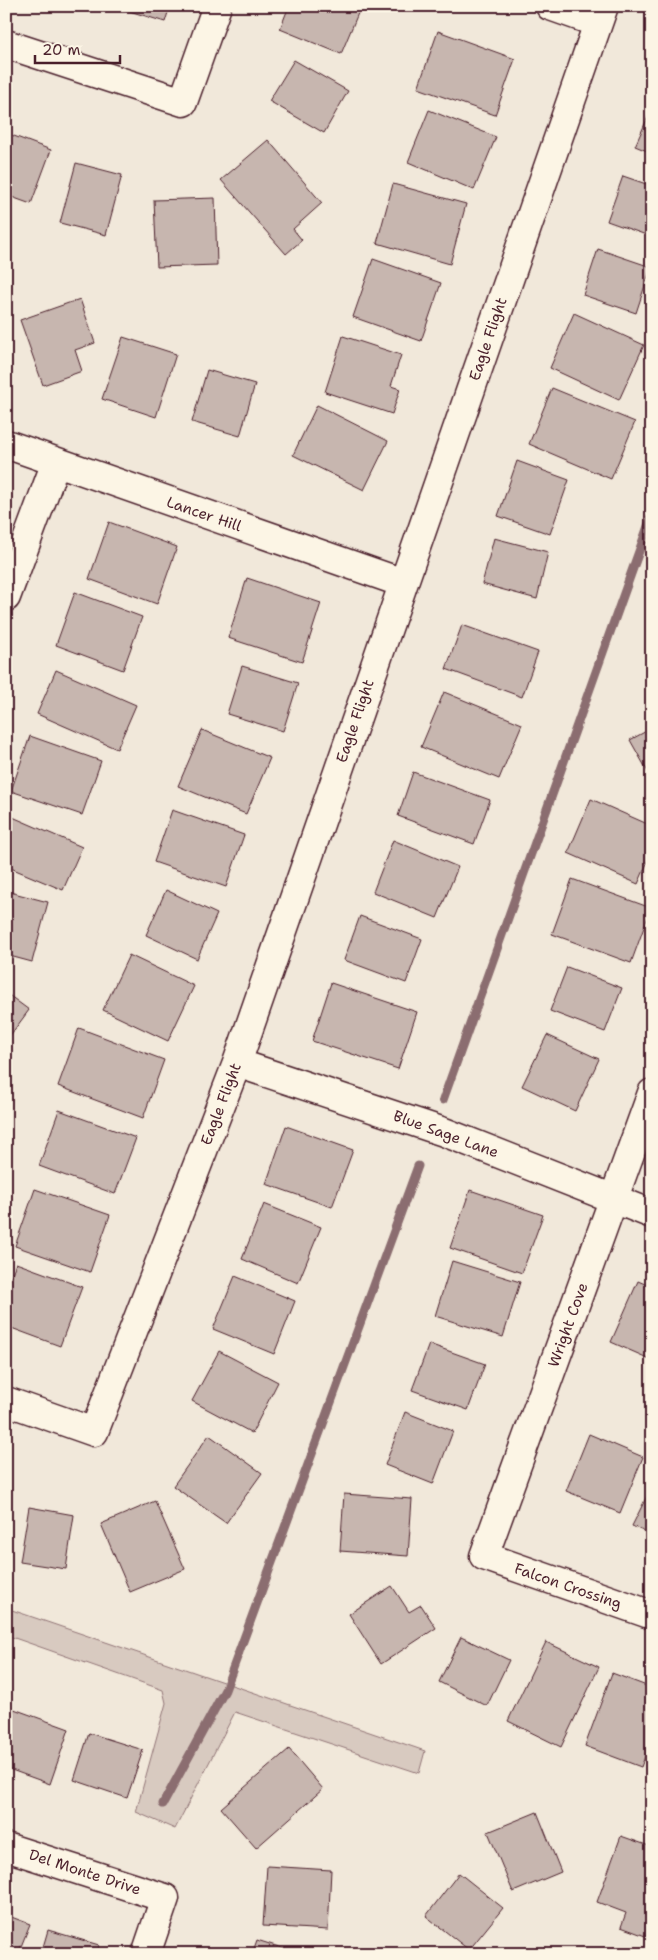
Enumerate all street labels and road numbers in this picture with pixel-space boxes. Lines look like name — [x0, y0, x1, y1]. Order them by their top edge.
street label: Eagle Flight — [464, 295, 512, 383]
street label: Lancer Hill — [164, 492, 245, 536]
street label: Eagle Flight — [331, 677, 379, 765]
street label: Eagle Flight — [196, 1060, 246, 1148]
street label: Blue Sage Lane — [391, 1106, 501, 1162]
street label: Wright Cove — [543, 1280, 593, 1370]
street label: Falcon Crossing — [512, 1558, 624, 1614]
street label: Del Monte Drive — [26, 1844, 144, 1900]

